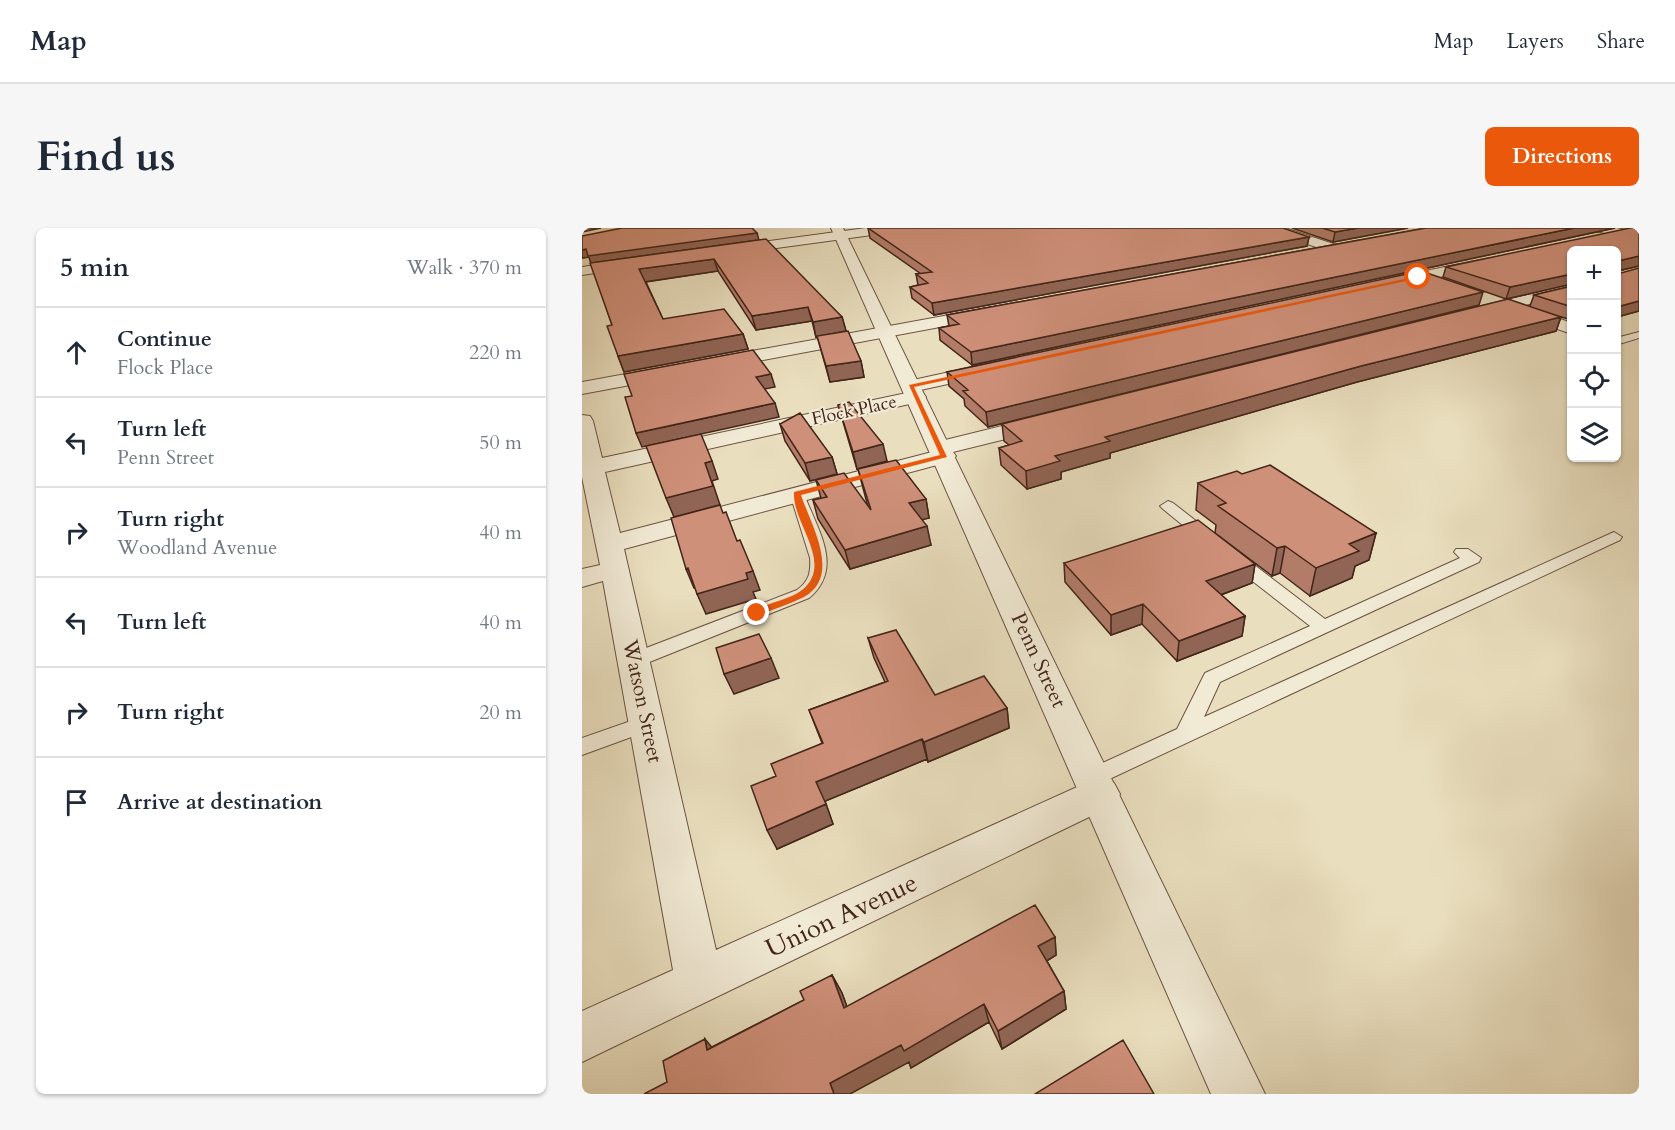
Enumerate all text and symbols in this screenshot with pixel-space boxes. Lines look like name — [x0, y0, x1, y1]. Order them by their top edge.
text: Map — [30, 22, 87, 60]
text: Map — [1434, 27, 1474, 56]
text: Layers — [1507, 27, 1564, 56]
text: Share — [1597, 27, 1645, 56]
button: Directions — [1485, 127, 1639, 186]
text: Find us — [36, 128, 176, 185]
map controls — [1567, 246, 1621, 462]
button: + — [1567, 246, 1621, 300]
text: 5 min — [60, 250, 129, 285]
text: Walk · 370 m — [407, 254, 522, 281]
route start — [1404, 263, 1430, 289]
button: − — [1567, 300, 1621, 354]
text: Continue — [117, 324, 212, 354]
icon: ahead — [60, 336, 93, 369]
text: 220 m — [469, 339, 522, 366]
text: Flock Place — [117, 354, 213, 381]
button: locate — [1567, 354, 1621, 408]
street label: Flock Place — [809, 389, 899, 432]
button: layers — [1567, 408, 1621, 462]
text: Turn left — [117, 414, 206, 444]
icon: left — [60, 426, 93, 459]
text: 50 m — [479, 429, 522, 456]
text: Penn Street — [117, 444, 214, 471]
text: Turn right — [117, 504, 224, 534]
icon: right — [60, 516, 93, 549]
text: 40 m — [479, 519, 522, 546]
text: Woodland Avenue — [117, 534, 277, 561]
route end — [743, 599, 769, 625]
icon: left — [60, 606, 93, 639]
text: Turn left — [117, 607, 206, 637]
street label: Penn Street — [1004, 608, 1073, 713]
text: 40 m — [479, 609, 522, 636]
street label: Watson Street — [615, 636, 670, 766]
icon: right — [60, 696, 93, 729]
text: Turn right — [117, 697, 224, 727]
text: 20 m — [479, 699, 522, 726]
icon: arrive — [60, 786, 93, 819]
text: Arrive at destination — [117, 787, 322, 817]
street label: Union Avenue — [760, 865, 923, 966]

